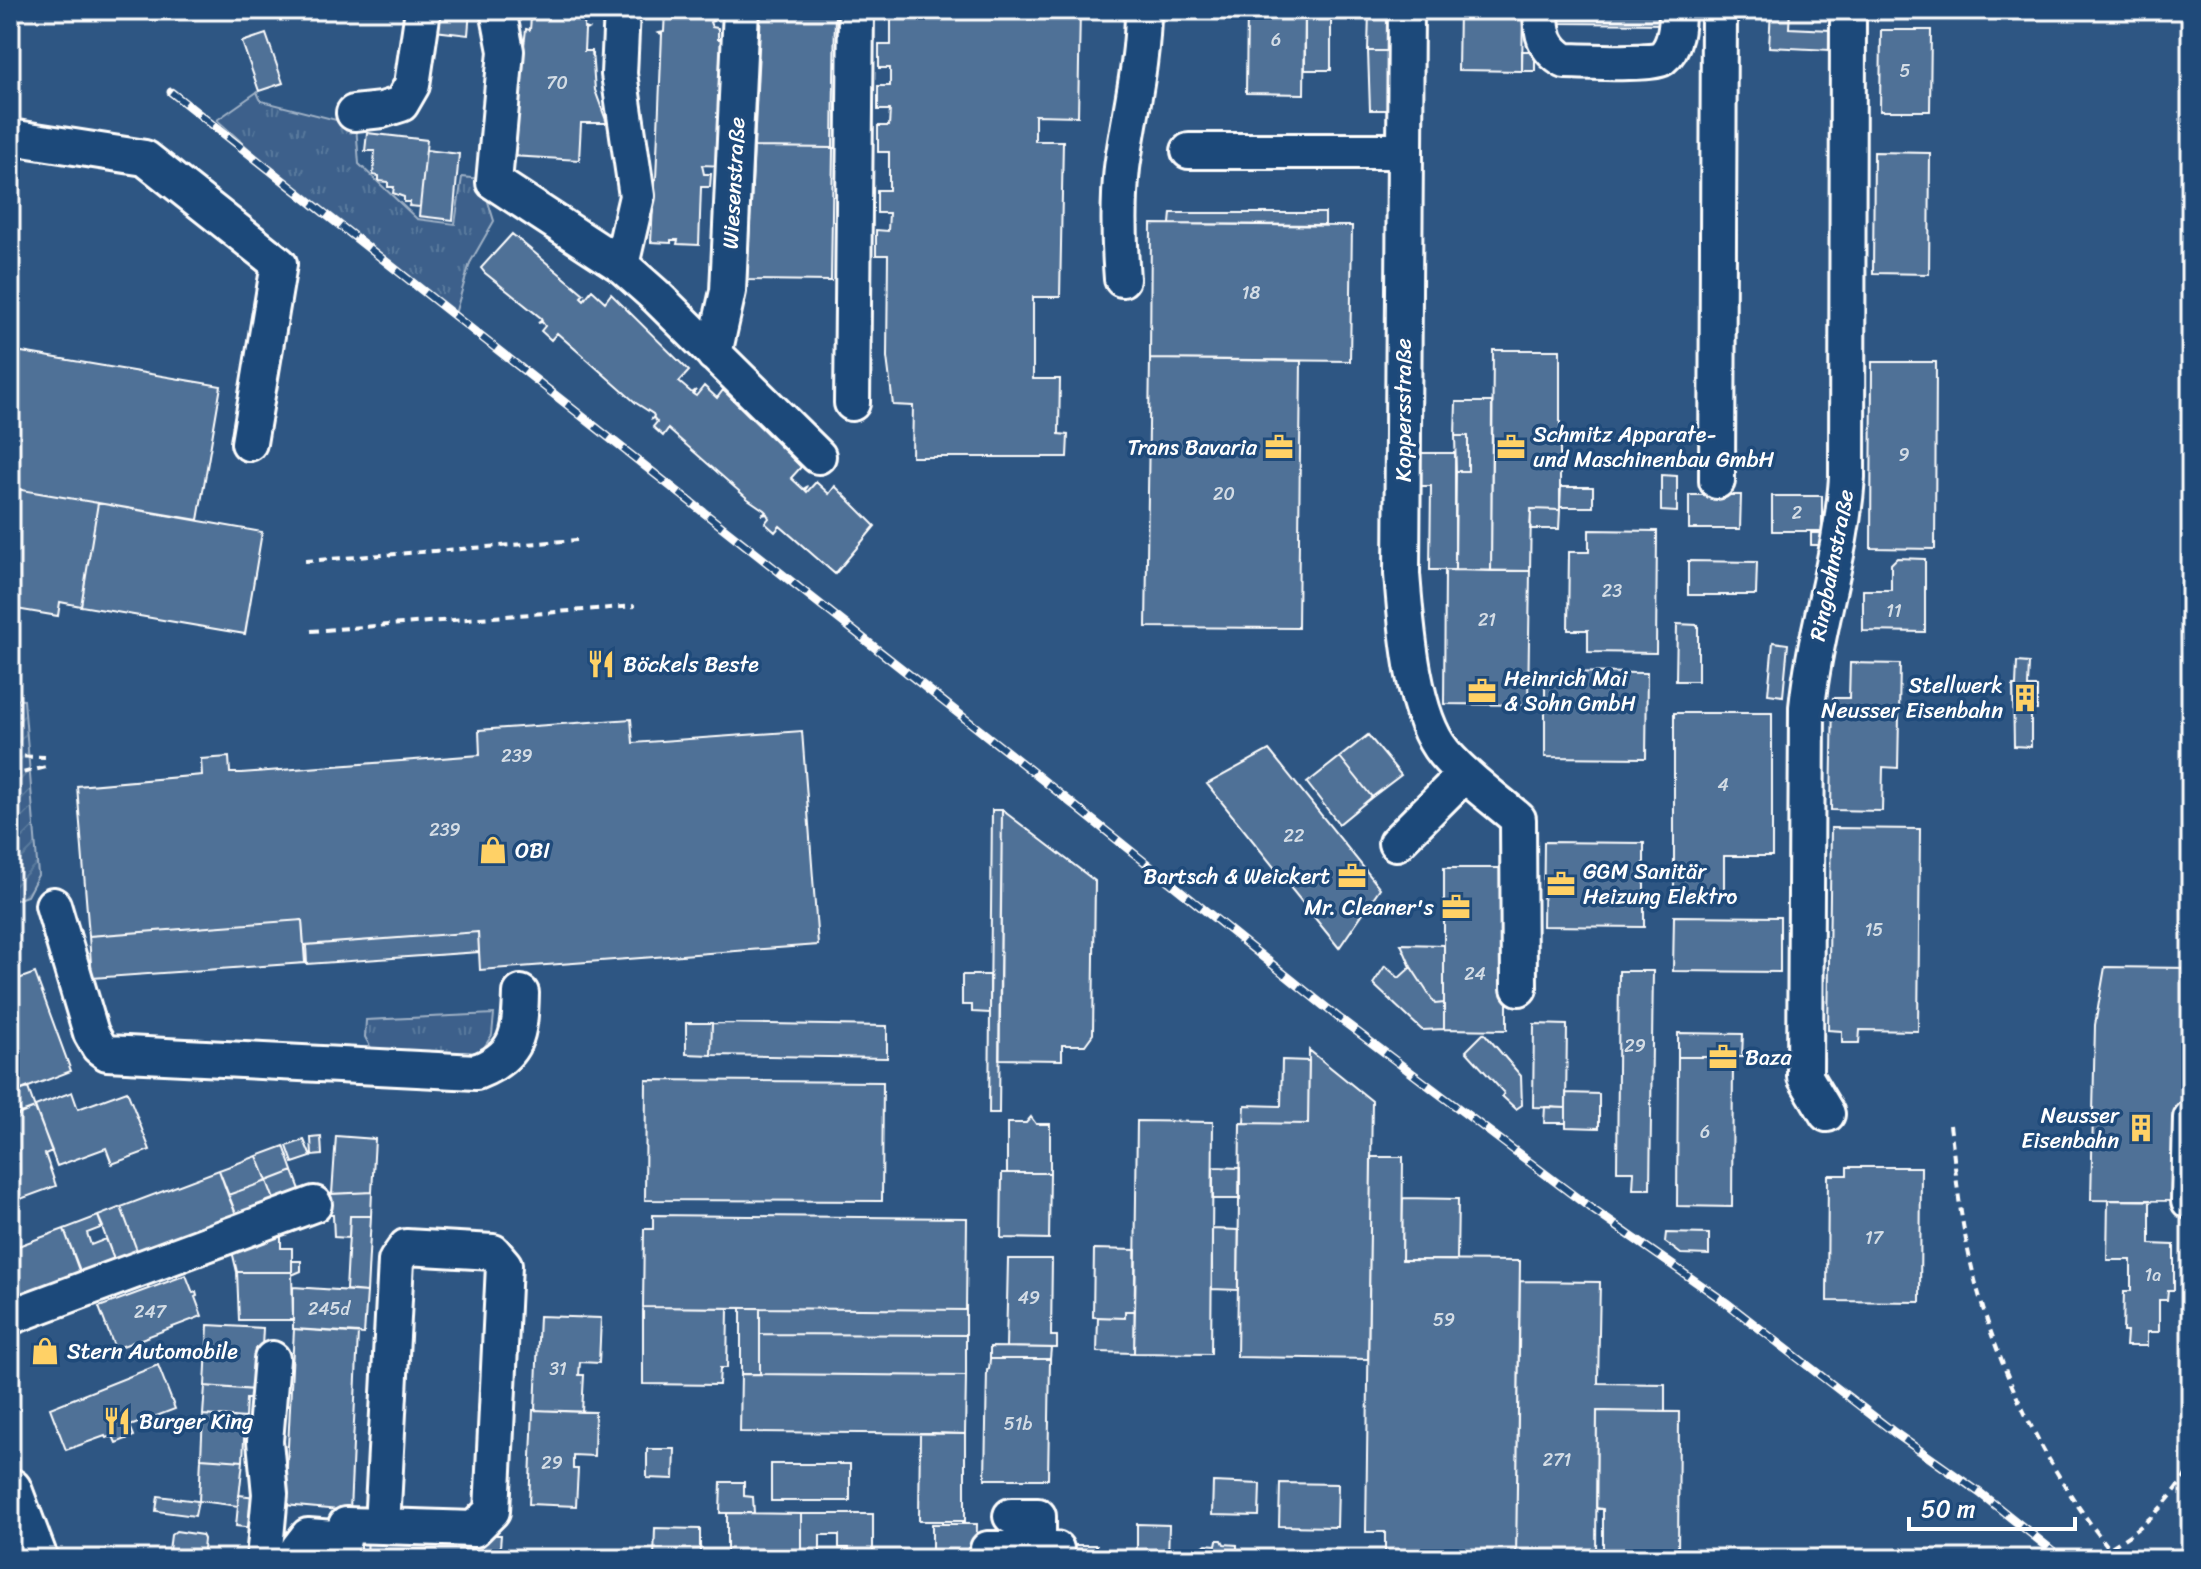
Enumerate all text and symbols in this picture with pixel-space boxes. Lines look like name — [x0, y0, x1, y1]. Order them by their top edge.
house number: 6 — [1271, 24, 1281, 56]
house number: 5 — [1900, 55, 1911, 87]
house number: 70 — [546, 67, 568, 99]
street label: Wiesenstraße — [711, 116, 756, 250]
house number: 18 — [1242, 277, 1260, 309]
street label: Koppersstraße — [1384, 338, 1423, 482]
place label: Schmitz Apparate- und Maschinenbau GmbH — [1533, 415, 1775, 479]
place label: Trans Bavaria — [1128, 428, 1258, 467]
office icon: Trans Bavaria — [1264, 432, 1294, 462]
office icon: Schmitz Apparate- und Maschinenbau GmbH — [1496, 432, 1526, 462]
house number: 9 — [1898, 439, 1910, 471]
house number: 20 — [1213, 478, 1235, 510]
street label: Ringbahnstraße — [1798, 486, 1865, 644]
house number: 2 — [1792, 497, 1802, 529]
house number: 23 — [1602, 575, 1622, 607]
house number: 11 — [1886, 595, 1902, 627]
house number: 21 — [1478, 604, 1496, 636]
place label: Böckels Beste — [623, 645, 759, 684]
restaurant icon: Böckels Beste — [586, 649, 616, 679]
place label: Heinrich Mai & Sohn GmbH — [1504, 659, 1636, 723]
place label: Stellwerk Neusser Eisenbahn — [1821, 666, 2003, 730]
office icon: Heinrich Mai & Sohn GmbH — [1467, 676, 1497, 706]
building icon: Stellwerk Neusser Eisenbahn — [2010, 683, 2040, 713]
house number: 239 — [501, 740, 533, 772]
house number: 4 — [1717, 769, 1729, 801]
house number: 239 — [429, 814, 461, 846]
house number: 22 — [1284, 820, 1304, 852]
place label: OBI — [515, 831, 550, 870]
shop icon: OBI — [478, 835, 508, 865]
place label: GGM Sanitär Heizung Elektro — [1583, 852, 1737, 916]
place label: Bartsch & Weickert — [1143, 857, 1330, 896]
office icon: Bartsch & Weickert — [1337, 861, 1367, 891]
office icon: GGM Sanitär Heizung Elektro — [1546, 869, 1576, 899]
place label: Mr. Cleaner's — [1304, 888, 1435, 927]
office icon: Mr. Cleaner's — [1441, 892, 1471, 922]
house number: 15 — [1865, 914, 1883, 946]
house number: 24 — [1464, 958, 1486, 990]
house number: 29 — [1624, 1030, 1646, 1062]
place label: Baza — [1745, 1038, 1792, 1077]
office icon: Baza — [1708, 1042, 1738, 1072]
place label: Neusser Eisenbahn — [2021, 1096, 2120, 1160]
building icon: Neusser Eisenbahn — [2126, 1113, 2156, 1143]
house number: 6 — [1700, 1116, 1710, 1148]
house number: 17 — [1865, 1222, 1885, 1254]
house number: 1a — [2145, 1259, 2161, 1291]
house number: 49 — [1018, 1282, 1040, 1314]
house number: 245d — [308, 1293, 352, 1325]
house number: 247 — [134, 1296, 168, 1328]
house number: 59 — [1433, 1304, 1455, 1336]
place label: Stern Automobile — [67, 1332, 238, 1371]
shop icon: Stern Automobile — [30, 1336, 60, 1366]
house number: 31 — [549, 1353, 567, 1385]
place label: Burger King — [139, 1402, 253, 1441]
restaurant icon: Burger King — [102, 1406, 132, 1436]
house number: 51b — [1004, 1408, 1032, 1440]
house number: 271 — [1543, 1444, 1571, 1476]
house number: 29 — [541, 1447, 563, 1479]
scale bar — [1909, 1481, 2075, 1531]
text: 50 m — [1921, 1488, 1976, 1530]

